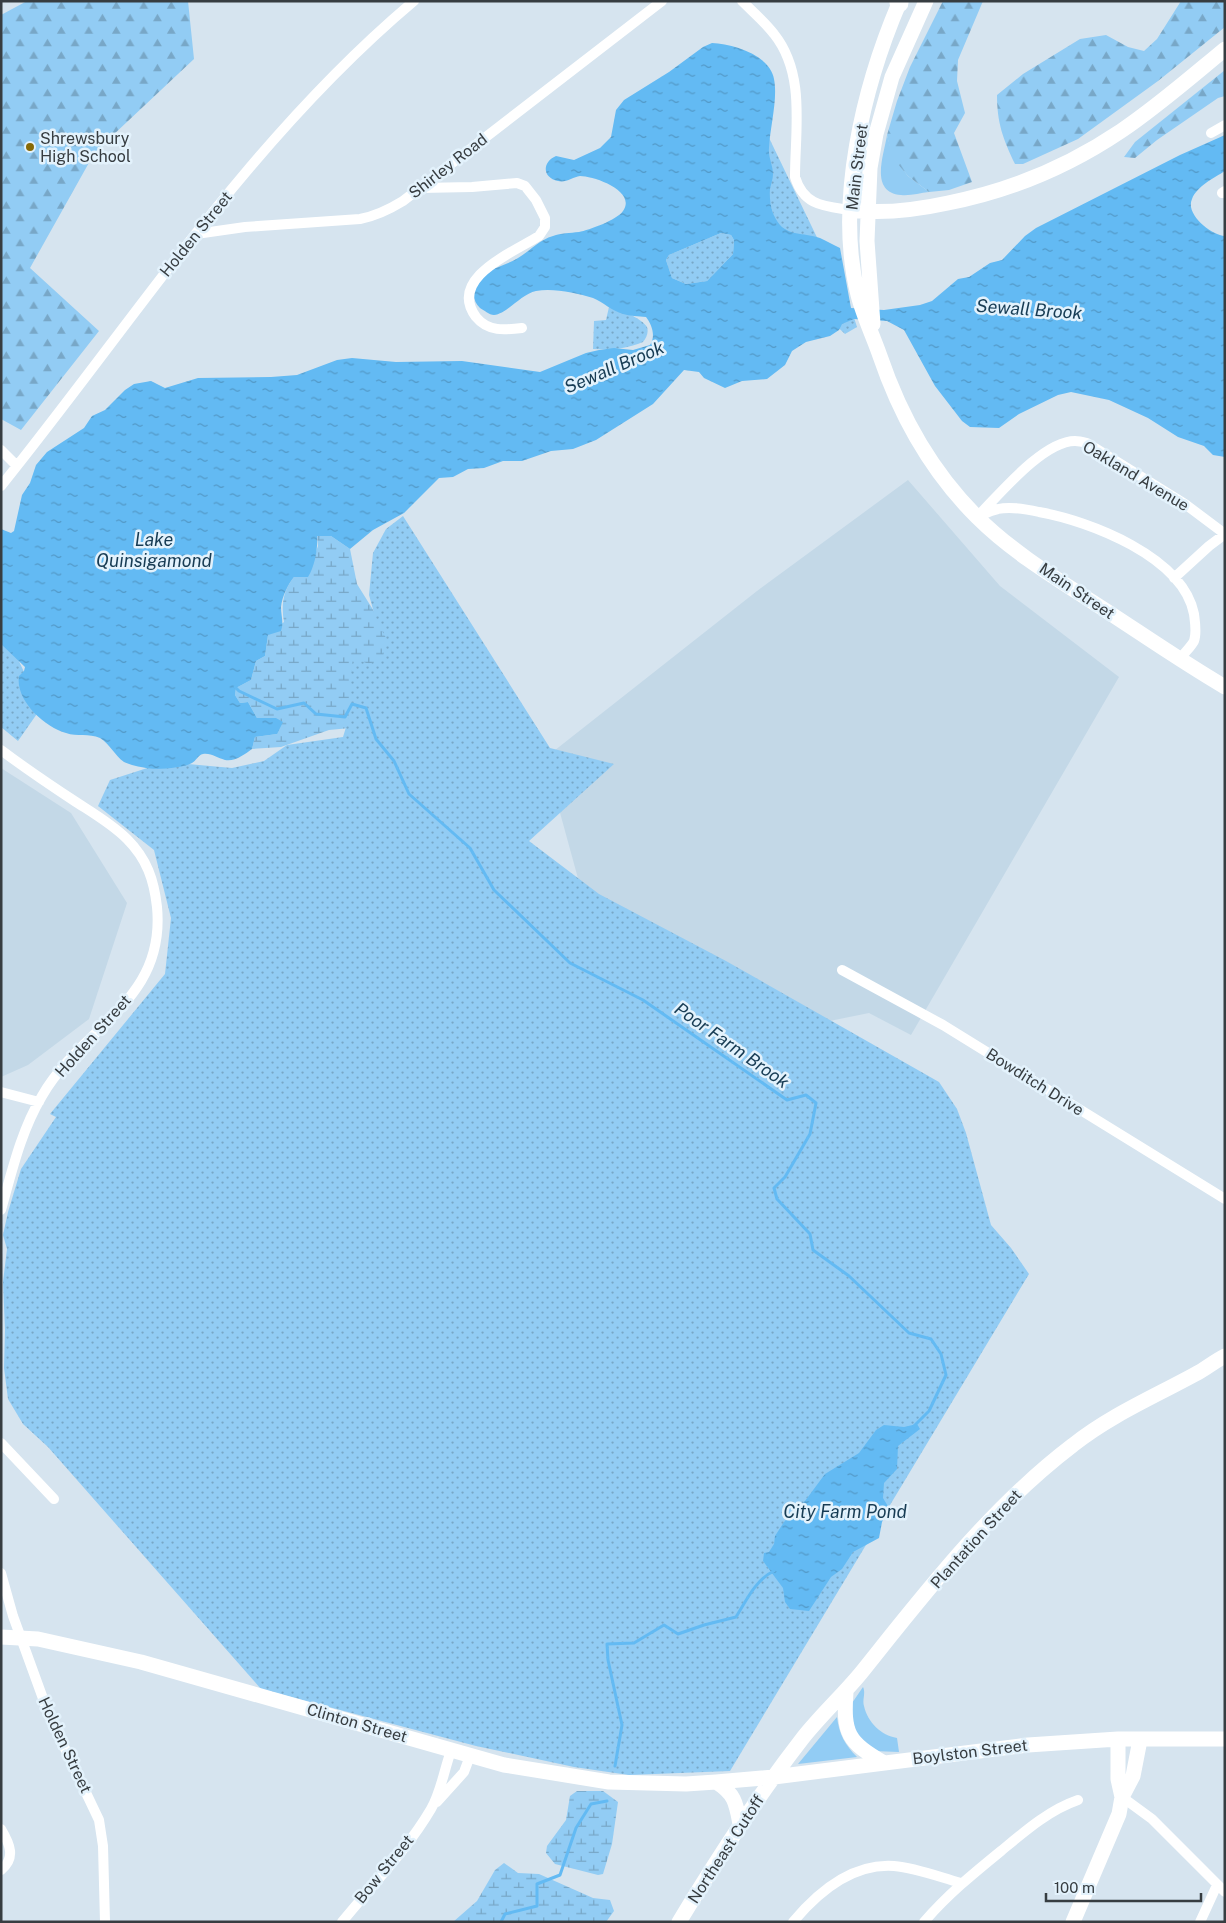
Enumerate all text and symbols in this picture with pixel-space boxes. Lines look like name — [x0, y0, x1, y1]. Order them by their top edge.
street label: Main Street — [842, 123, 872, 211]
place label: Shrewsbury High School — [40, 129, 131, 166]
street label: Shirley Road — [405, 130, 491, 202]
marker: Shrewsbury High School — [24, 141, 36, 153]
street label: Holden Street — [156, 188, 236, 280]
water label: Sewall Brook — [975, 295, 1083, 323]
water label: Sewall Brook — [561, 336, 667, 397]
street label: Oakland Avenue — [1079, 437, 1193, 515]
water label: Lake Quinsigamond — [96, 529, 213, 571]
street label: Main Street — [1036, 559, 1118, 623]
street label: Holden Street — [51, 991, 135, 1081]
water label: Poor Farm Brook — [671, 998, 794, 1092]
street label: Bowditch Drive — [983, 1044, 1087, 1120]
street label: Plantation Street — [927, 1486, 1025, 1592]
water label: City Farm Pond — [783, 1501, 907, 1522]
street label: Holden Street — [34, 1694, 96, 1796]
street label: Clinton Street — [305, 1700, 409, 1746]
street label: Boylston Street — [911, 1736, 1029, 1768]
street label: Northeast Cutoff — [684, 1791, 768, 1907]
street label: Bow Street — [351, 1831, 417, 1907]
scale bar — [1046, 1870, 1201, 1902]
text: 100 m — [1054, 1879, 1095, 1896]

